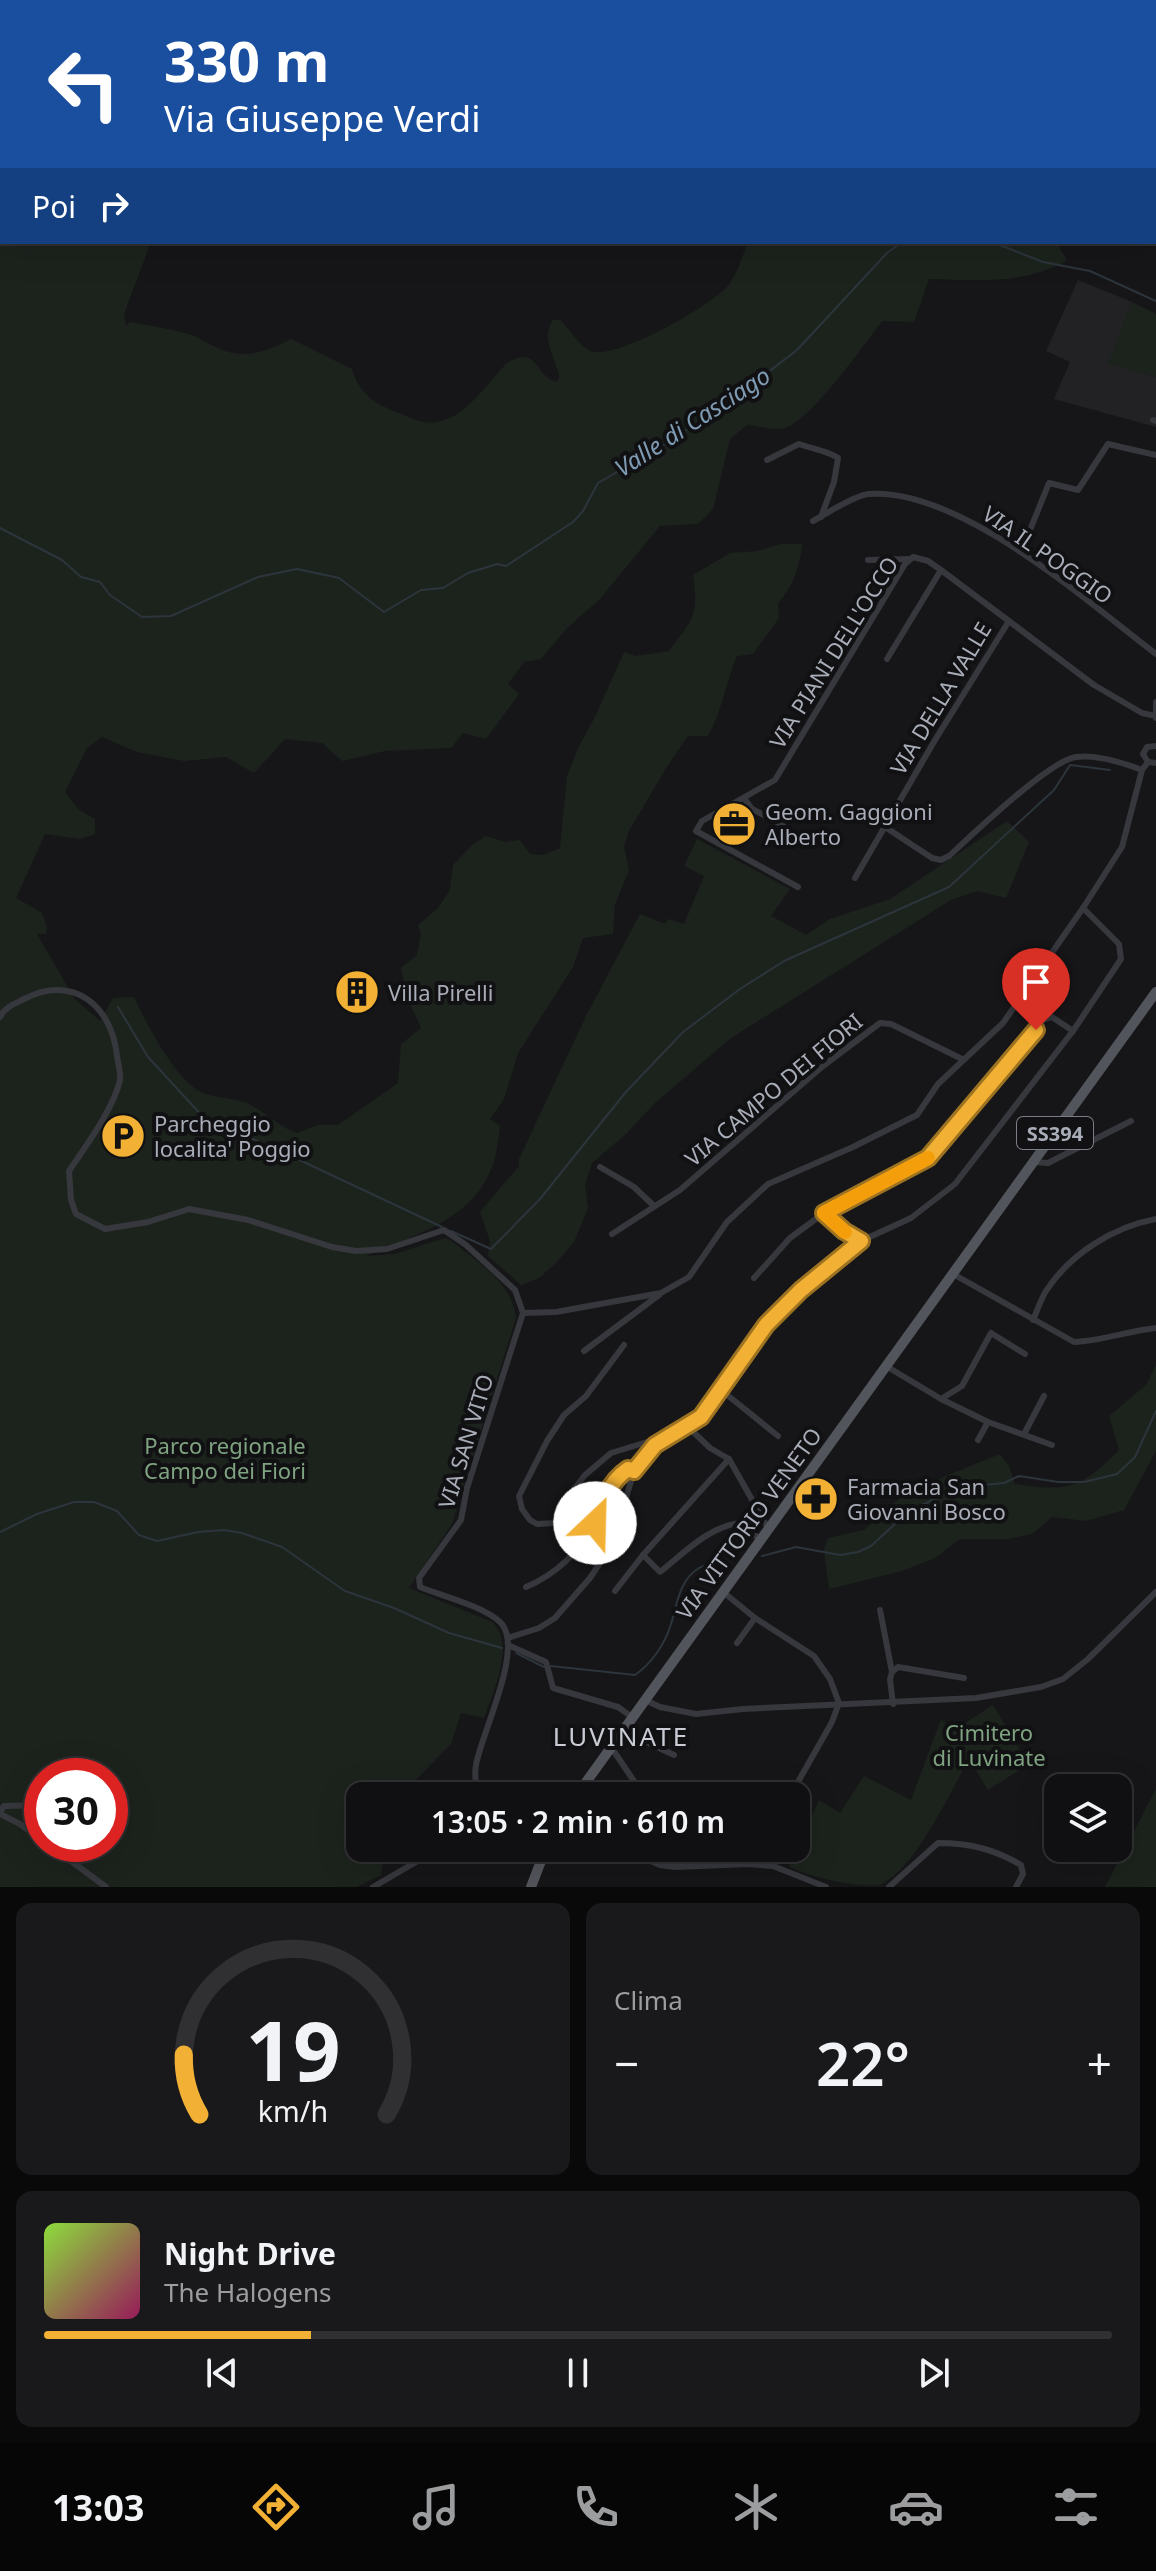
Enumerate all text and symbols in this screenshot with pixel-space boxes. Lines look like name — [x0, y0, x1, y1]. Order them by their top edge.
text: 330 m — [164, 22, 329, 98]
icon: left — [32, 32, 136, 136]
text: Via Giuseppe Verdi — [164, 94, 480, 143]
icon: right — [92, 184, 136, 228]
text: Poi — [32, 186, 76, 227]
water label: Valle di Casciago — [608, 358, 776, 484]
street label: VIA IL POGGIO — [977, 498, 1119, 610]
street label: VIA PIANI DELL'OCCO — [762, 550, 904, 754]
street label: VIA DELLA VALLE — [883, 616, 997, 780]
place label: Geom. Gaggioni Alberto — [765, 796, 933, 851]
office icon: Geom. Gaggioni Alberto — [710, 800, 758, 848]
pin — [1002, 948, 1070, 1030]
icon: arrive — [1014, 960, 1058, 1004]
building icon: Villa Pirelli — [333, 968, 381, 1016]
place label: Villa Pirelli — [388, 977, 493, 1007]
street label: VIA CAMPO DEI FIORI — [678, 1006, 868, 1172]
place label: Parcheggio localita' Poggio — [154, 1108, 311, 1163]
parking icon: Parcheggio localita' Poggio — [99, 1112, 147, 1160]
road number: SS394 — [1017, 1117, 1093, 1149]
street label: VIA SAN VITO — [430, 1370, 500, 1512]
street label: VIA VITTORIO VENETO — [668, 1421, 828, 1625]
park label: Parco regionale Campo dei Fiori — [144, 1430, 306, 1485]
place label: Farmacia San Giovanni Bosco — [847, 1471, 1006, 1526]
pharmacy icon: Farmacia San Giovanni Bosco — [792, 1475, 840, 1523]
position arrow — [553, 1481, 637, 1565]
park label: Cimitero di Luvinate — [932, 1717, 1046, 1772]
district label: LUVINATE — [553, 1718, 689, 1754]
speed limit sign: 30 — [24, 1758, 128, 1862]
map controls — [1044, 1774, 1132, 1862]
button: layers — [1044, 1774, 1132, 1862]
text: 13:05 · 2 min · 610 m — [431, 1801, 725, 1842]
text: Clima — [614, 1982, 683, 2018]
text: 19 — [245, 1992, 341, 2105]
text: 22° — [816, 2022, 910, 2104]
text: − — [614, 2033, 639, 2093]
text: + — [1087, 2033, 1112, 2093]
text: km/h — [258, 2091, 328, 2130]
text: Night Drive — [164, 2233, 336, 2274]
text: The Halogens — [164, 2274, 331, 2310]
icon: previous — [200, 2351, 244, 2395]
icon: pause — [556, 2351, 600, 2395]
icon: next — [912, 2351, 956, 2395]
icon: directions — [248, 2479, 304, 2535]
icon: music — [408, 2479, 464, 2535]
icon: phone — [568, 2479, 624, 2535]
icon: climate — [728, 2479, 784, 2535]
icon: car — [888, 2479, 944, 2535]
icon: filters — [1048, 2479, 1104, 2535]
text: 13:03 — [52, 2483, 144, 2532]

